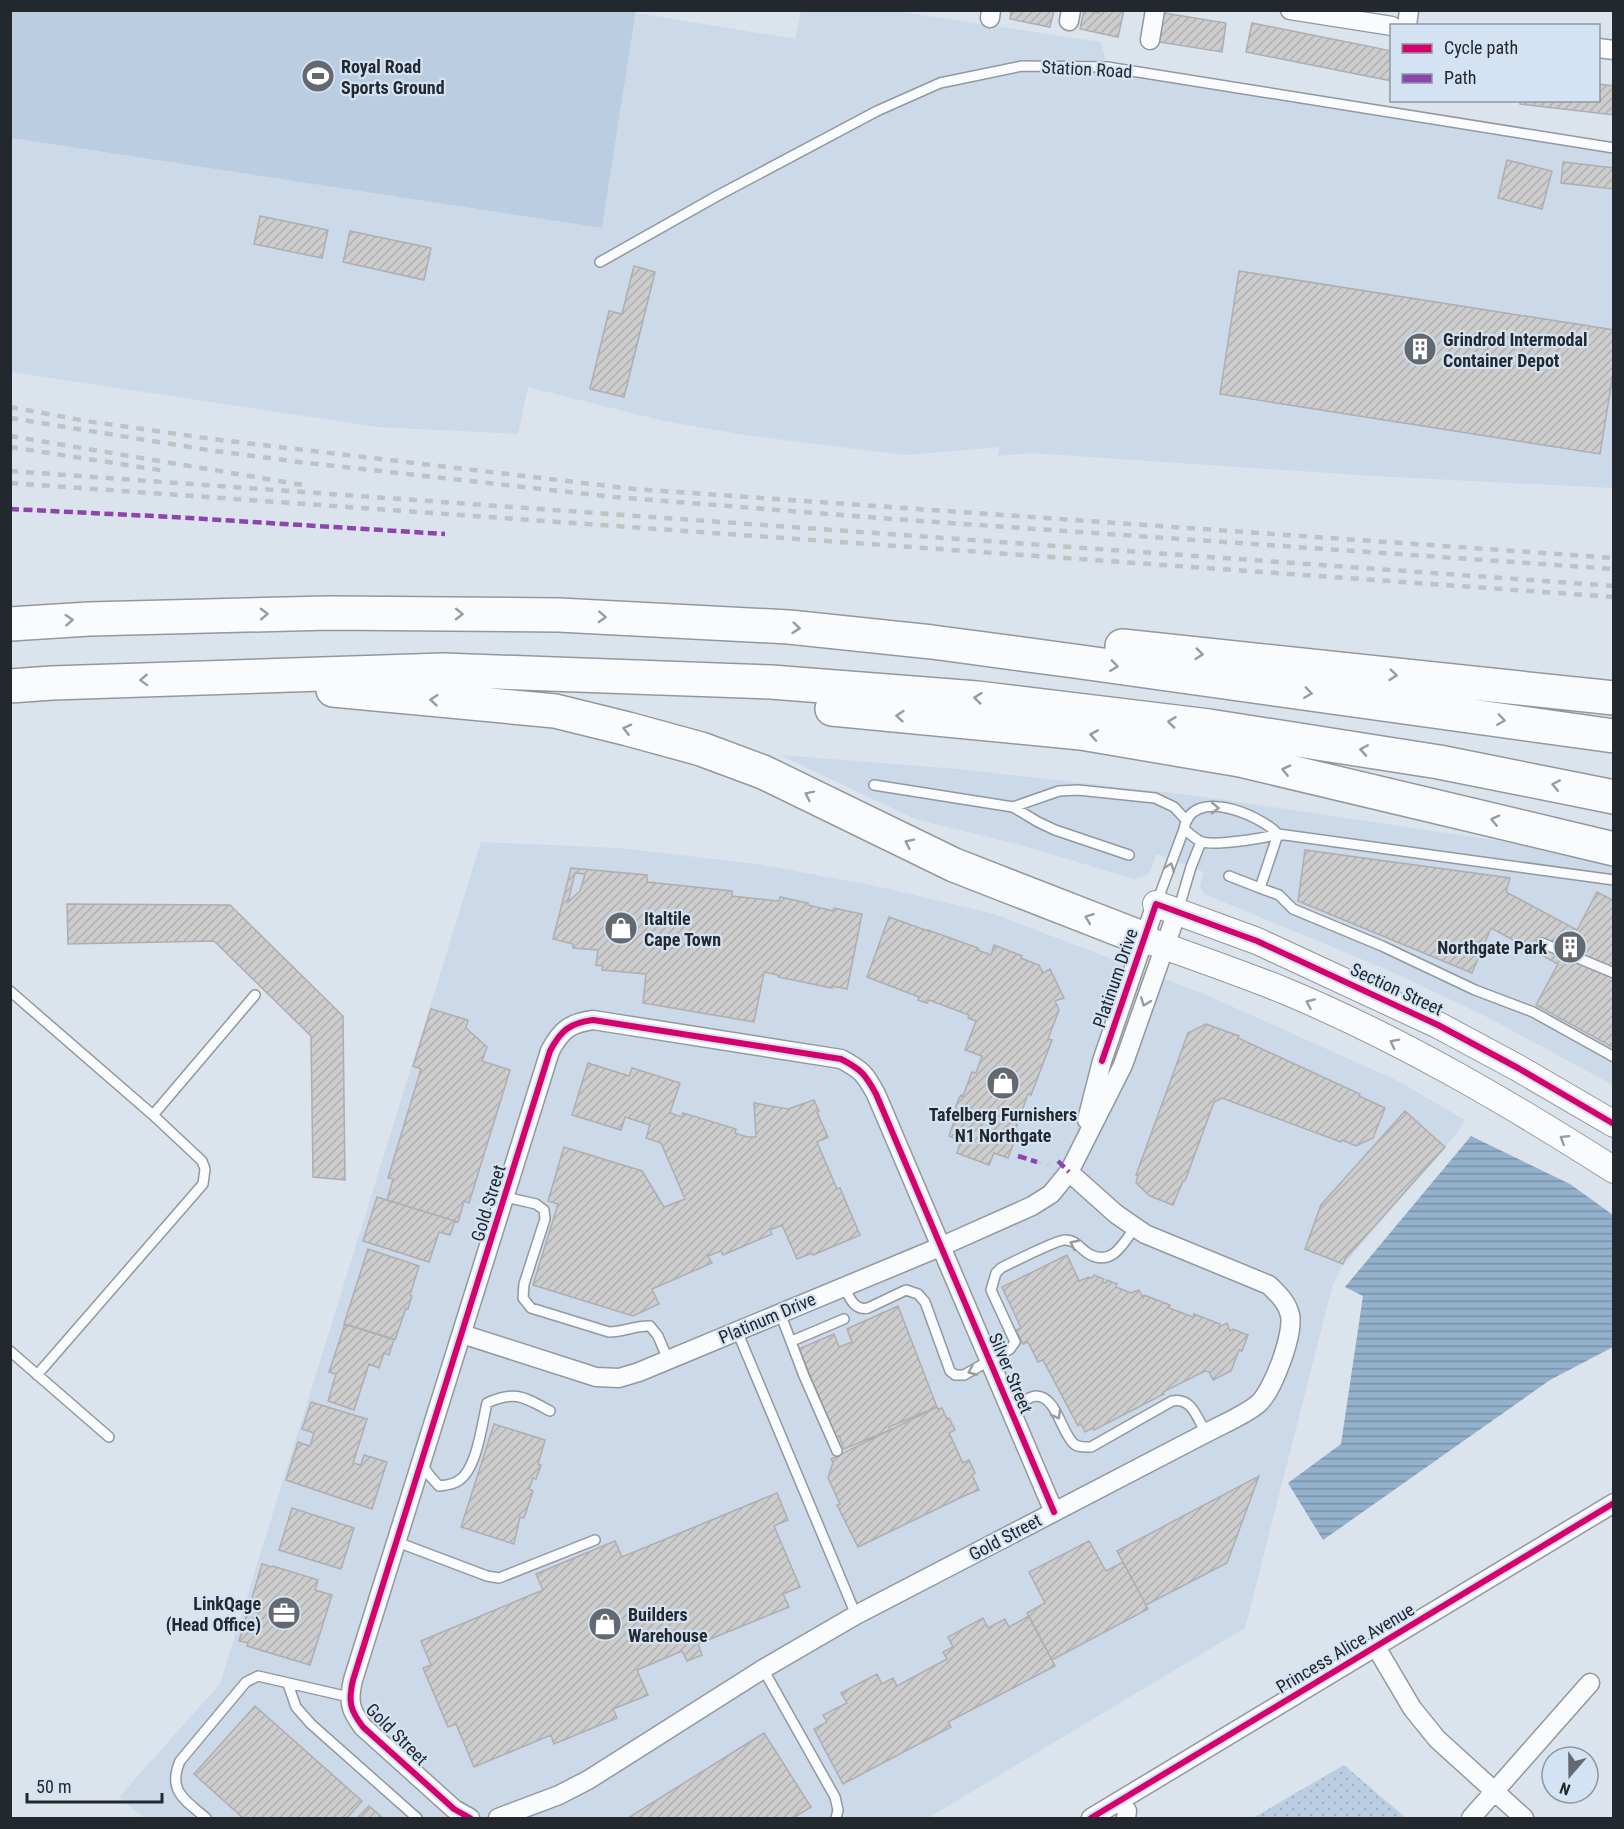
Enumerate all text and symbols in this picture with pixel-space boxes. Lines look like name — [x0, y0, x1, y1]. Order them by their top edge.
legend — [1390, 24, 1600, 102]
text: Cycle path — [1444, 37, 1518, 58]
place label: Royal Road Sports Ground — [341, 56, 445, 98]
street label: Station Road — [1041, 56, 1133, 82]
sports icon: Royal Road Sports Ground — [300, 58, 336, 94]
text: Path — [1444, 67, 1477, 88]
place label: Grindrod Intermodal Container Depot — [1443, 329, 1588, 371]
building icon: Grindrod Intermodal Container Depot — [1402, 331, 1438, 367]
one-way arrow — [259, 608, 268, 621]
one-way arrow — [454, 608, 463, 620]
one-way arrow — [597, 611, 606, 624]
one-way arrow — [64, 614, 73, 627]
one-way arrow — [792, 621, 801, 634]
one-way arrow — [1194, 647, 1204, 660]
one-way arrow — [1110, 660, 1119, 672]
one-way arrow — [1388, 668, 1397, 680]
one-way arrow — [139, 673, 148, 686]
one-way arrow — [1303, 687, 1312, 699]
one-way arrow — [973, 692, 982, 705]
one-way arrow — [430, 694, 439, 707]
one-way arrow — [895, 710, 904, 723]
one-way arrow — [1496, 714, 1505, 726]
one-way arrow — [1167, 716, 1176, 728]
one-way arrow — [622, 723, 632, 736]
one-way arrow — [1089, 729, 1099, 742]
one-way arrow — [1360, 745, 1369, 757]
one-way arrow — [1281, 765, 1291, 778]
one-way arrow — [1551, 780, 1561, 793]
one-way arrow — [805, 790, 816, 802]
one-way arrow — [1211, 802, 1220, 814]
one-way arrow — [1491, 814, 1501, 827]
one-way arrow — [905, 839, 916, 851]
one-way arrow — [1163, 862, 1175, 873]
place label: Italtile Cape Town — [644, 908, 721, 950]
shop icon: Italtile Cape Town — [603, 910, 639, 946]
one-way arrow — [1084, 913, 1095, 926]
street label: Platinum Drive — [1088, 926, 1142, 1030]
building icon: Northgate Park — [1552, 929, 1588, 965]
place label: Northgate Park — [1437, 937, 1547, 958]
street label: Section Street — [1347, 958, 1447, 1020]
one-way arrow — [1140, 996, 1153, 1007]
one-way arrow — [1306, 998, 1317, 1010]
one-way arrow — [1390, 1039, 1401, 1050]
shop icon: Tafelberg Furnishers N1 Northgate — [985, 1065, 1021, 1101]
place label: Tafelberg Furnishers N1 Northgate — [929, 1104, 1077, 1146]
one-way arrow — [1560, 1134, 1570, 1146]
street label: Gold Street — [466, 1162, 510, 1244]
one-way arrow — [1069, 1239, 1080, 1251]
street label: Platinum Drive — [715, 1288, 819, 1348]
street label: Silver Street — [985, 1330, 1037, 1416]
one-way arrow — [967, 1363, 978, 1375]
one-way arrow — [1050, 1409, 1061, 1419]
street label: Gold Street — [965, 1509, 1045, 1565]
place label: LinkQage (Head Office) — [166, 1593, 261, 1636]
office icon: LinkQage (Head Office) — [266, 1595, 302, 1631]
street label: Princess Alice Avenue — [1272, 1599, 1418, 1697]
place label: Builders Warehouse — [628, 1604, 708, 1646]
shop icon: Builders Warehouse — [587, 1606, 623, 1642]
street label: Gold Street — [362, 1699, 432, 1769]
north arrow — [1540, 1745, 1600, 1805]
scale bar — [27, 1766, 162, 1804]
text: 50 m — [36, 1776, 71, 1797]
text: N — [1557, 1778, 1573, 1799]

